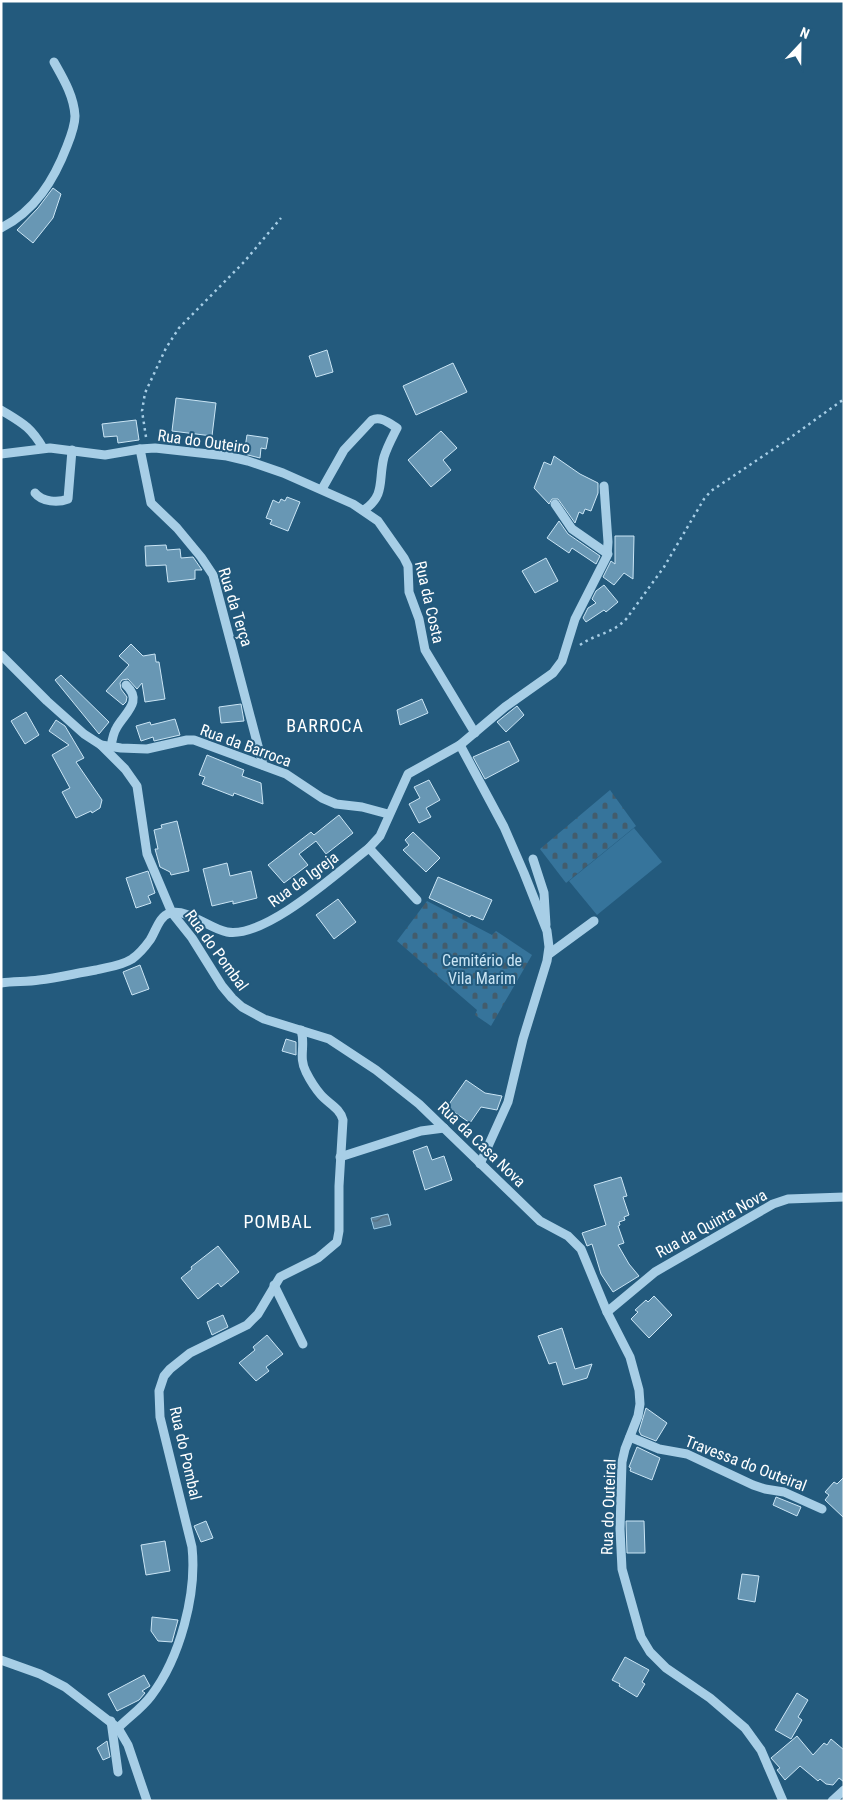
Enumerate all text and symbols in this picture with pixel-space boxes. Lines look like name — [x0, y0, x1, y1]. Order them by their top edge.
north arrow — [775, 20, 825, 70]
text: N — [798, 24, 812, 42]
street label: Rua do Outeiro — [156, 426, 251, 457]
street label: Rua da Costa — [411, 559, 448, 645]
street label: Rua da Terça — [215, 565, 257, 649]
district label: BARROCA — [286, 715, 364, 736]
street label: Rua da Barroca — [198, 720, 294, 771]
street label: Rua da Igreja — [264, 848, 342, 911]
street label: Rua do Pombal — [181, 906, 252, 994]
park label: Cemitério de Vila Marim — [442, 951, 522, 988]
street label: Rua da Casa Nova — [434, 1098, 529, 1191]
street label: Rua da Quinta Nova — [652, 1185, 770, 1262]
district label: POMBAL — [243, 1211, 313, 1232]
street label: Rua do Pombal — [166, 1405, 205, 1502]
street label: Travessa do Outeiral — [682, 1432, 809, 1495]
street label: Rua do Outeiral — [597, 1459, 620, 1555]

